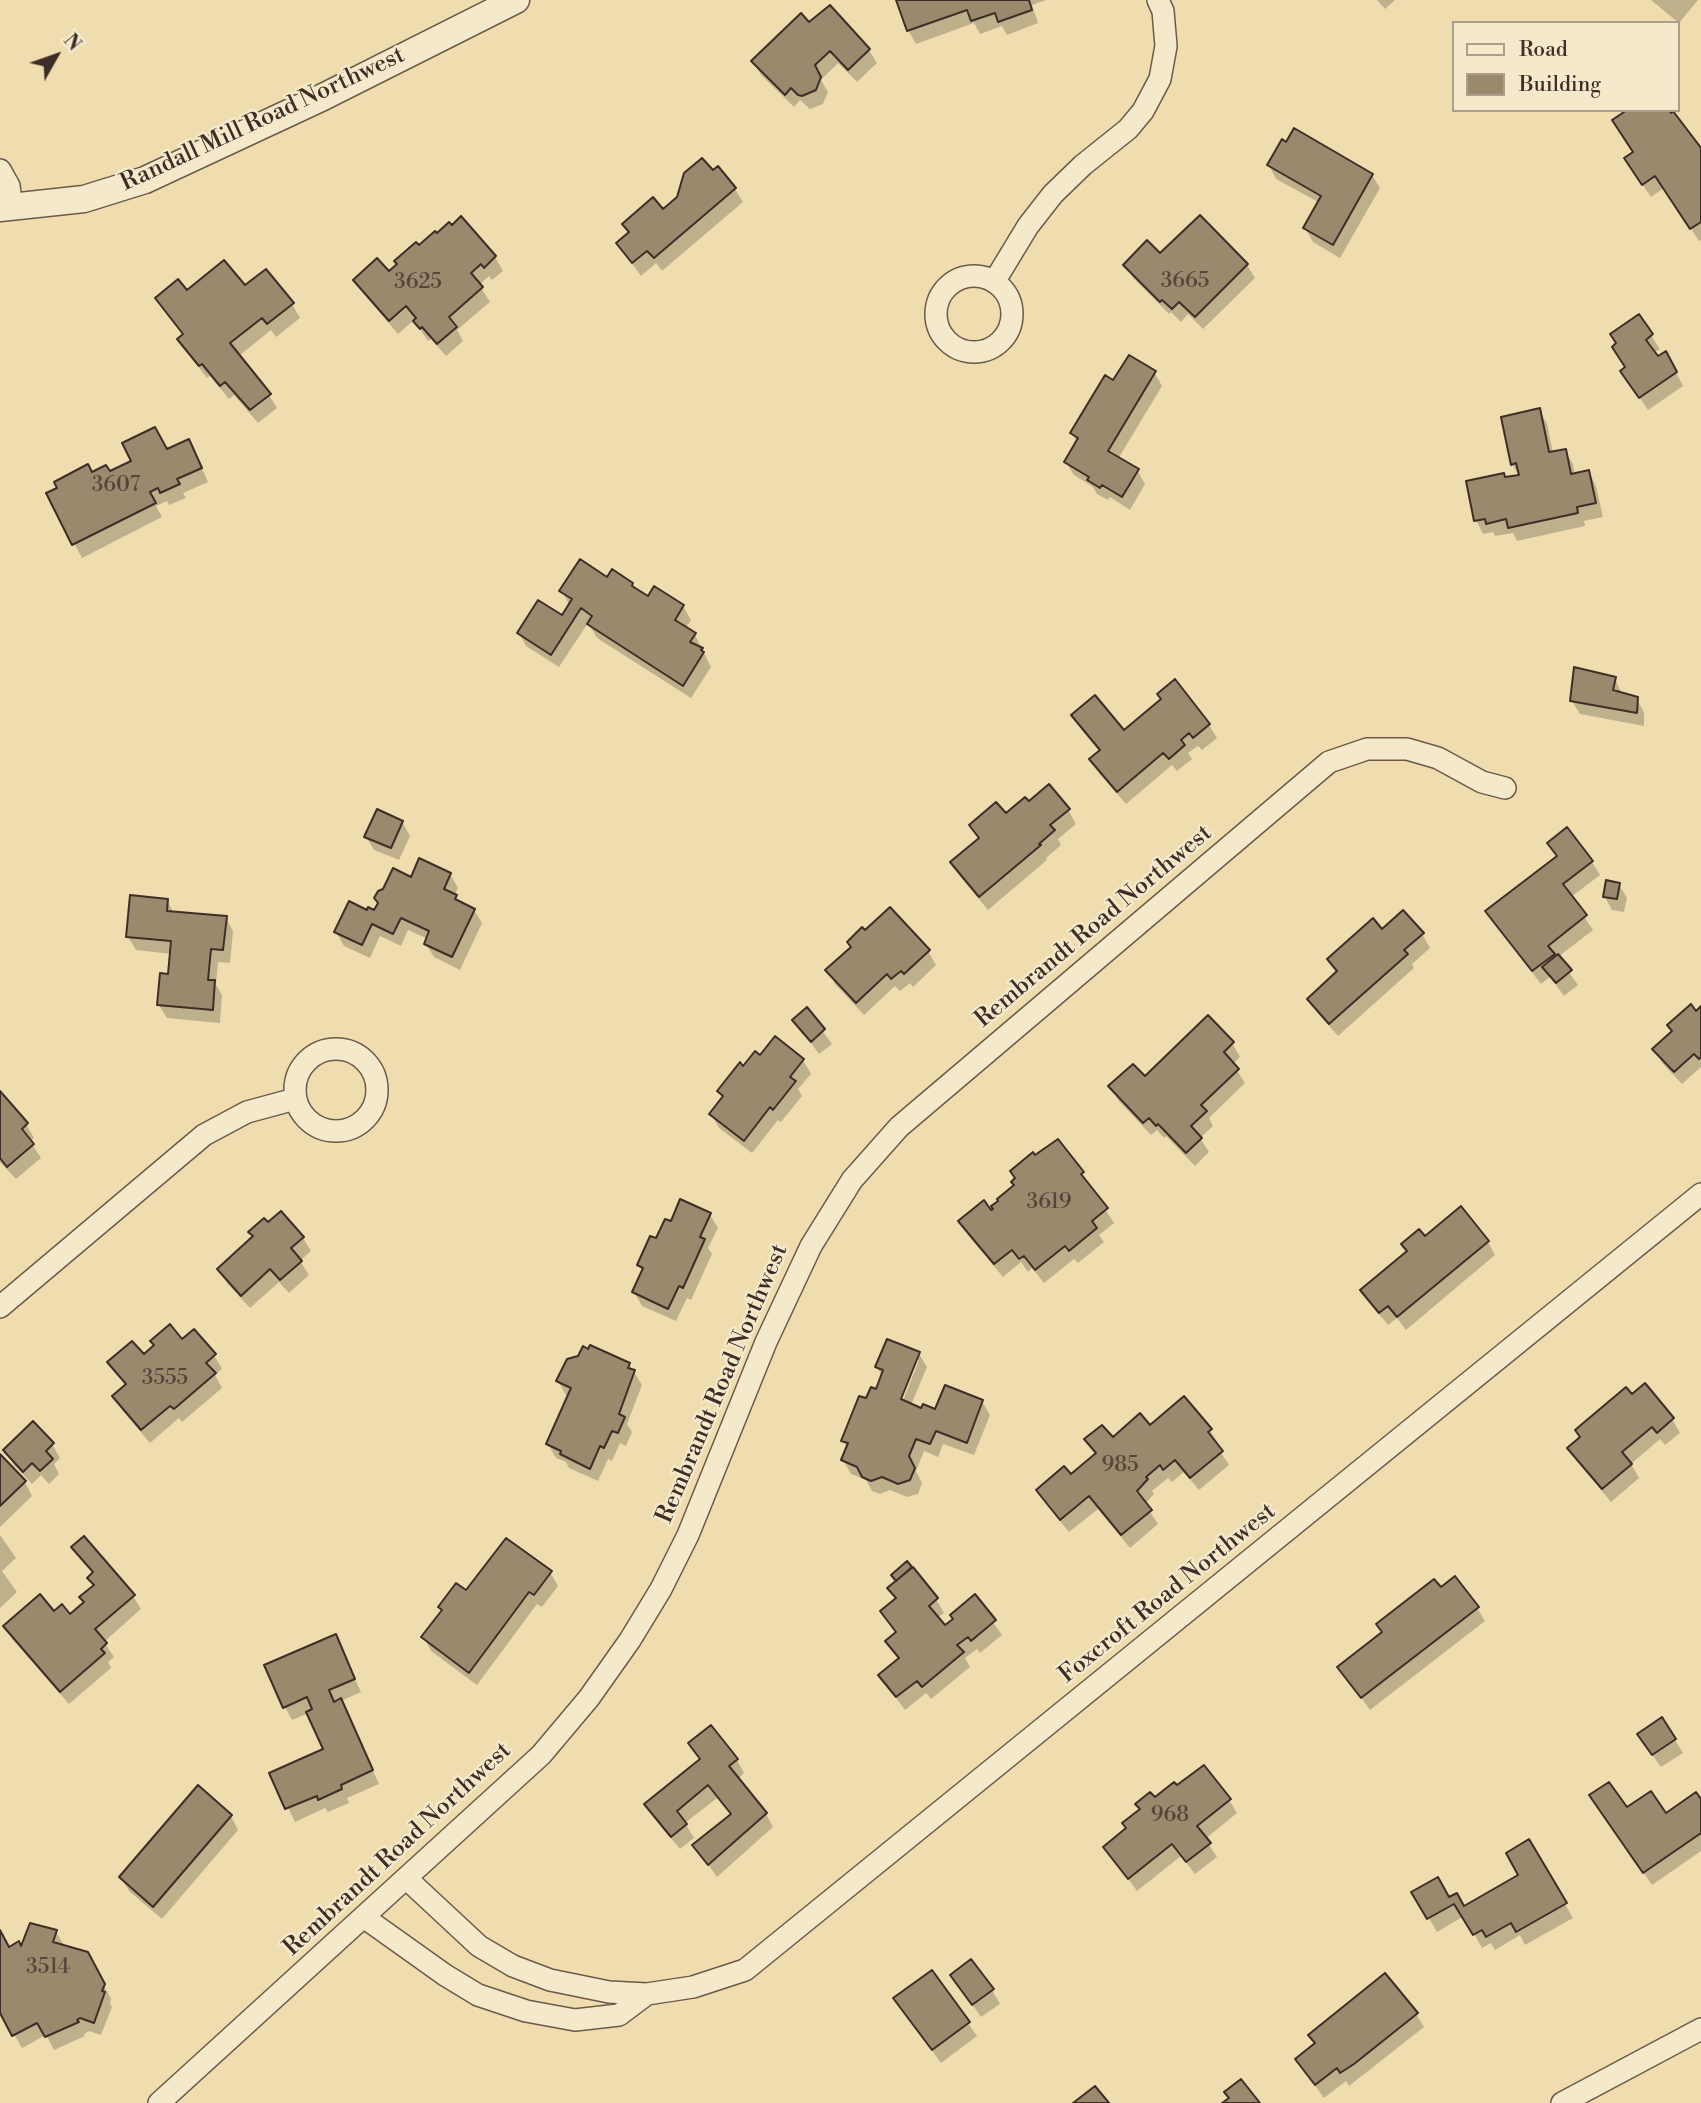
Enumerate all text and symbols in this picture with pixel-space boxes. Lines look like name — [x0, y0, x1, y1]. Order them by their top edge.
north arrow — [21, 21, 91, 91]
legend — [1452, 21, 1680, 112]
text: N — [58, 29, 86, 56]
text: Road — [1519, 37, 1568, 63]
street label: Randall Mill Road Northwest — [116, 41, 410, 199]
text: Building — [1519, 72, 1601, 98]
house number: 3665 — [1161, 269, 1209, 295]
house number: 3625 — [394, 270, 442, 296]
house number: 3607 — [92, 473, 140, 499]
street label: Rembrandt Road Northwest — [970, 819, 1218, 1035]
house number: 3619 — [1027, 1190, 1071, 1216]
street label: Rembrandt Road Northwest — [651, 1240, 795, 1528]
house number: 3555 — [142, 1366, 188, 1392]
house number: 985 — [1101, 1453, 1139, 1479]
street label: Foxcroft Road Northwest — [1054, 1498, 1282, 1690]
street label: Rembrandt Road Northwest — [278, 1737, 518, 1963]
house number: 968 — [1151, 1803, 1189, 1829]
house number: 3514 — [26, 1955, 70, 1981]

